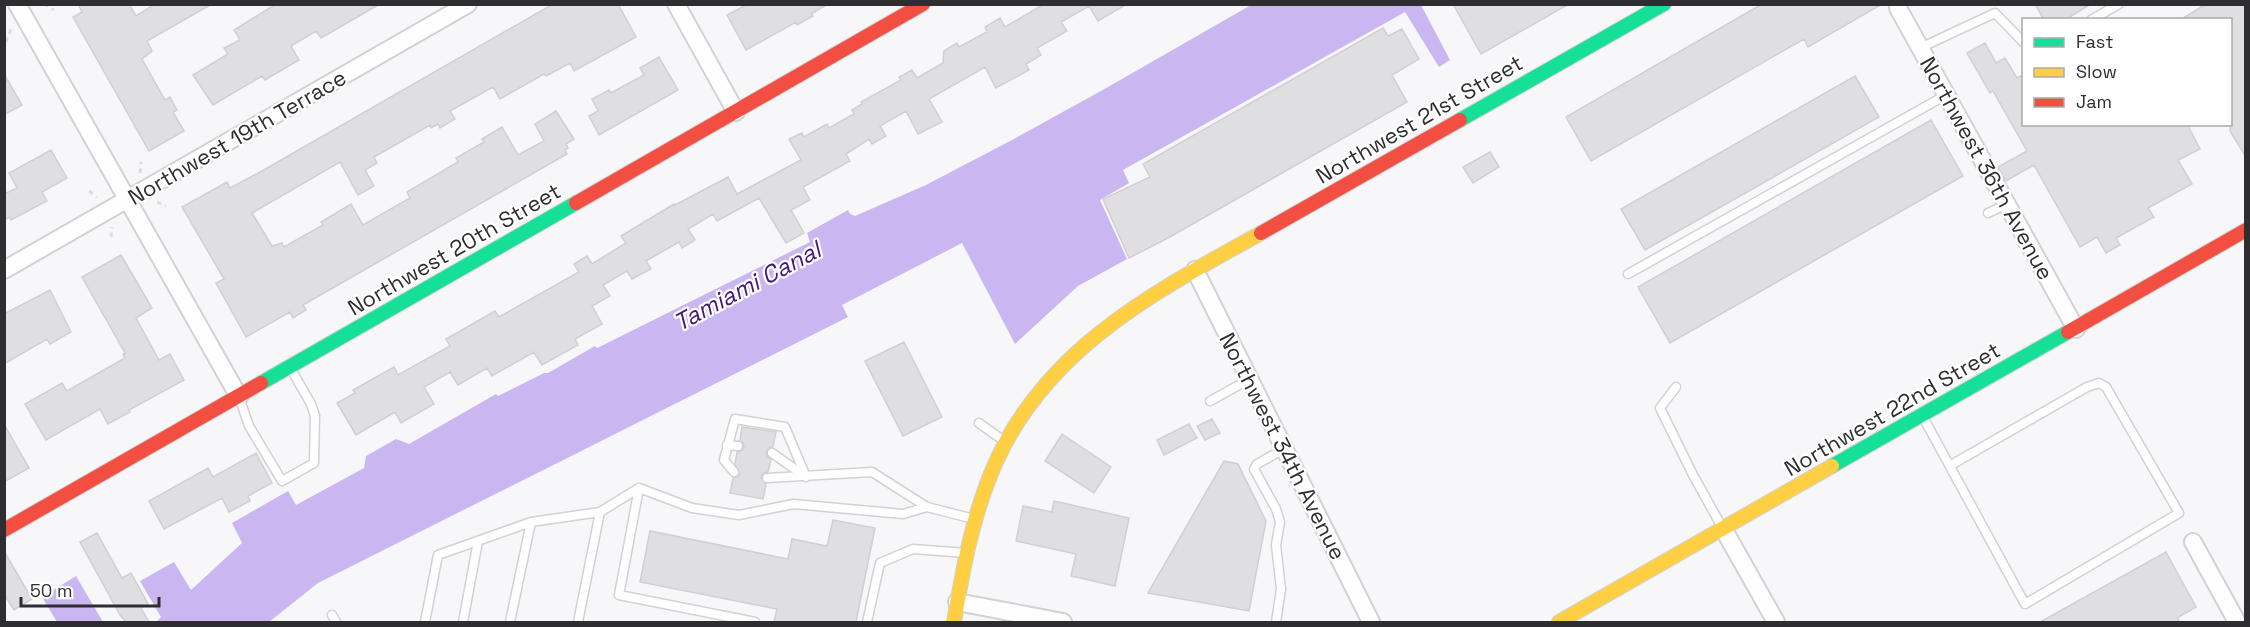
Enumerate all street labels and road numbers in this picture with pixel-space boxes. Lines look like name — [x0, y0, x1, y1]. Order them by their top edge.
street label: Northwest 21st Street — [1311, 48, 1527, 190]
street label: Northwest 36th Avenue — [1914, 51, 2060, 285]
street label: Northwest 19th Terrace — [123, 63, 351, 211]
street label: Northwest 20th Street — [342, 177, 566, 321]
street label: Northwest 34th Avenue — [1213, 328, 1353, 564]
street label: Northwest 22nd Street — [1779, 336, 2005, 482]

